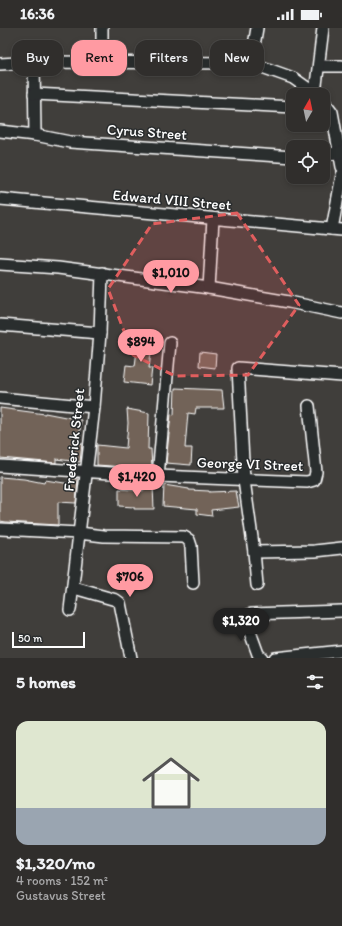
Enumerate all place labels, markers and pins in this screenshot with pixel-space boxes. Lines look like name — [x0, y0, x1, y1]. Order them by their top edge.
pin: $1,010 — [138, 260, 204, 294]
pin: $894 — [117, 329, 165, 363]
pin: $1,420 — [104, 464, 170, 498]
pin: $706 — [106, 564, 154, 598]
pin: $1,320 — [208, 608, 274, 642]

